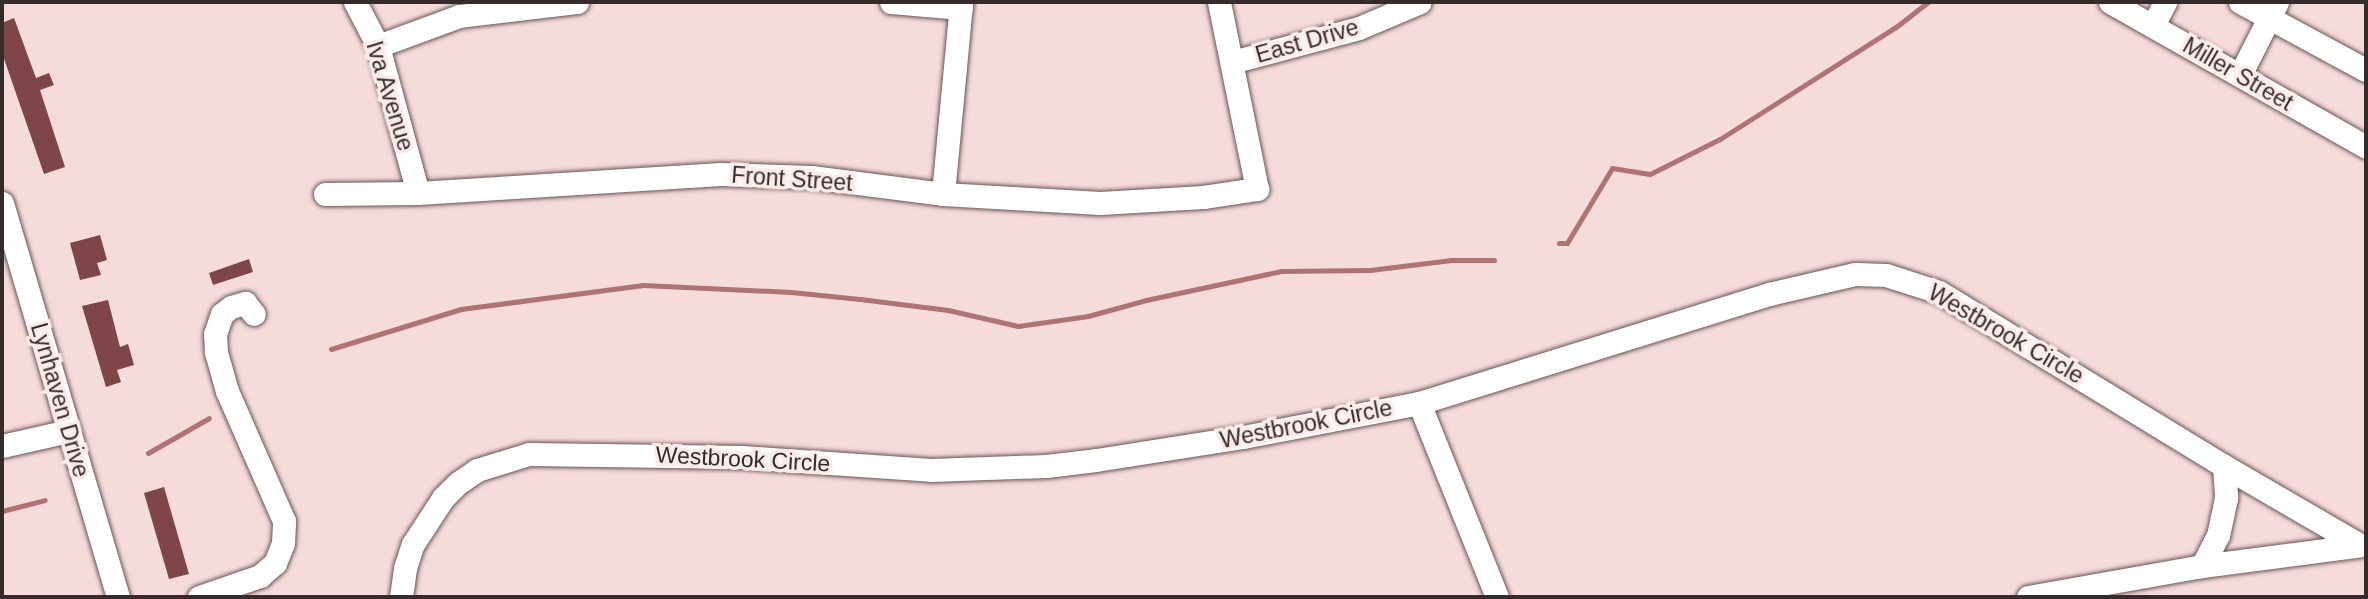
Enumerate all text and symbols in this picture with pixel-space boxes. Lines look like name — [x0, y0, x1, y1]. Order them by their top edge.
street label: East Drive — [1252, 13, 1362, 69]
street label: Miller Street — [2178, 31, 2298, 117]
street label: Iva Avenue — [360, 37, 420, 155]
street label: Front Street — [730, 161, 854, 197]
street label: Westbrook Circle — [1923, 278, 2089, 390]
street label: Lynhaven Drive — [25, 320, 95, 480]
street label: Westbrook Circle — [1218, 394, 1394, 454]
street label: Westbrook Circle — [655, 441, 831, 477]

